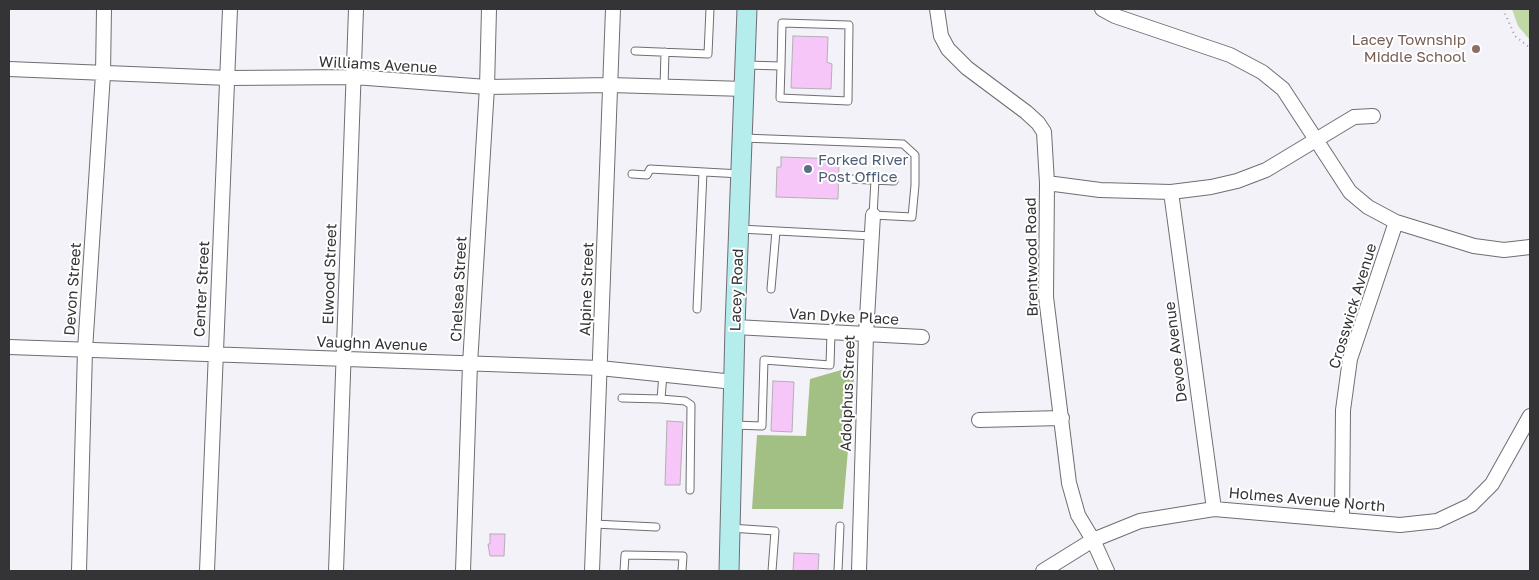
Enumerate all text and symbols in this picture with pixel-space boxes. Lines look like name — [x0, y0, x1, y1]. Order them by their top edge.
place label: Lacey Township Middle School — [1352, 31, 1466, 66]
marker: Lacey Township Middle School — [1470, 43, 1482, 55]
street label: Williams Avenue — [318, 53, 438, 77]
place label: Forked River Post Office — [818, 151, 908, 186]
marker: Forked River Post Office — [802, 163, 814, 175]
street label: Brentwood Road — [1022, 197, 1042, 317]
street label: Elwood Street — [319, 223, 341, 325]
street label: Chelsea Street — [447, 236, 471, 342]
street label: Center Street — [190, 240, 214, 338]
street label: Crosswick Avenue — [1325, 241, 1381, 371]
street label: Devon Street — [61, 242, 85, 336]
street label: Alpine Street — [576, 242, 598, 336]
street label: Lacey Road — [727, 248, 747, 332]
street label: Devoe Avenue — [1161, 301, 1191, 403]
street label: Van Dyke Place — [789, 305, 899, 329]
street label: Vaughn Avenue — [316, 333, 428, 355]
street label: Adolphus Street — [837, 334, 859, 452]
street label: Holmes Avenue North — [1228, 484, 1386, 516]

